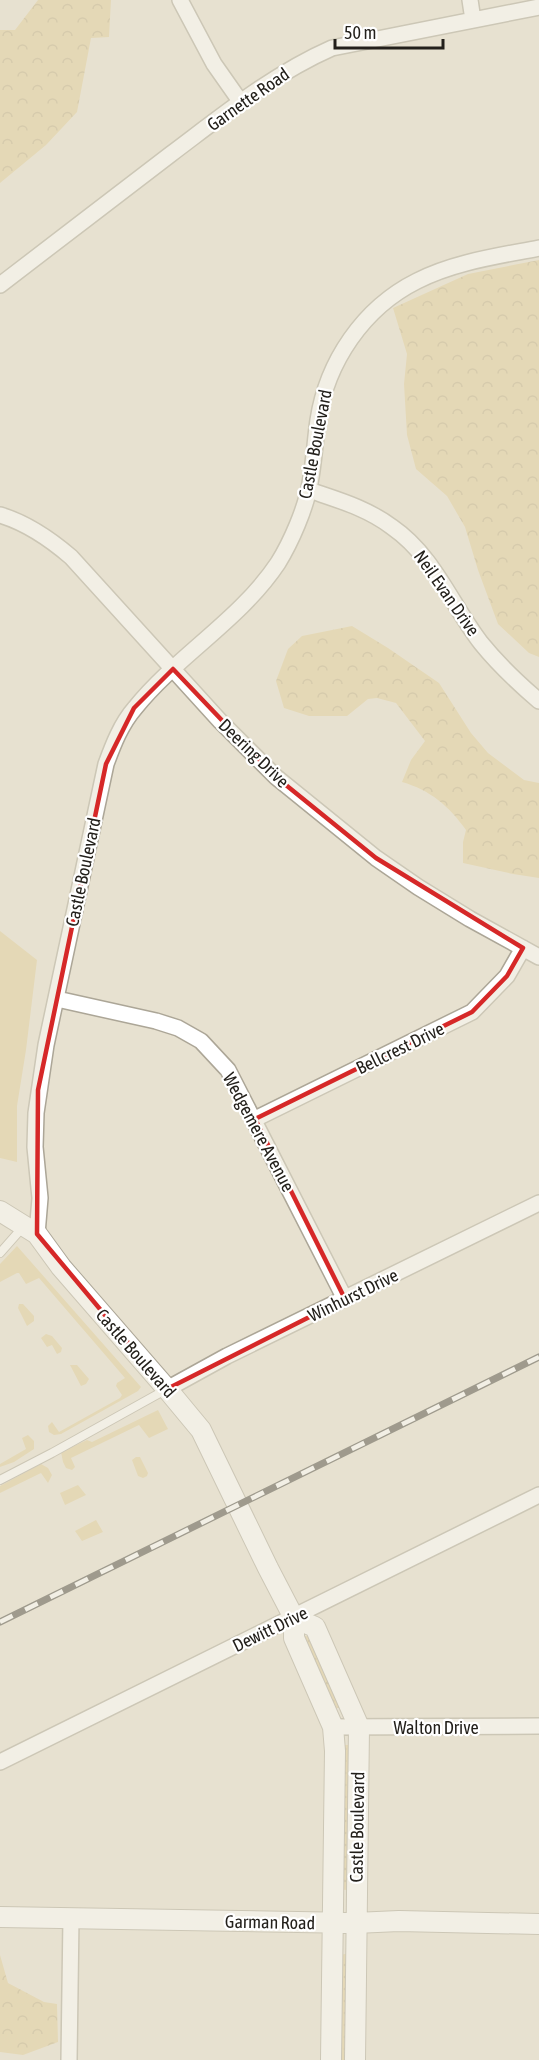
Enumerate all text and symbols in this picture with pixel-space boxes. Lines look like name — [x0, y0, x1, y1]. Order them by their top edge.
scale bar — [335, 12, 443, 50]
text: 50 m — [344, 22, 376, 43]
street label: Garnette Road — [203, 63, 293, 135]
street label: Castle Boulevard — [294, 388, 336, 500]
street label: Neil Evan Drive — [410, 546, 484, 640]
street label: Deering Drive — [214, 714, 294, 792]
street label: Castle Boulevard — [61, 816, 105, 928]
street label: Bellcrest Drive — [353, 1018, 447, 1078]
street label: Wedgemere Avenue — [219, 1069, 299, 1195]
street label: Winhurst Drive — [305, 1264, 401, 1326]
street label: Castle Boulevard — [92, 1304, 180, 1402]
street label: Dewitt Drive — [229, 1602, 311, 1656]
street label: Walton Drive — [393, 1717, 479, 1738]
street label: Castle Boulevard — [346, 1771, 368, 1883]
street label: Garman Road — [225, 1911, 315, 1933]

